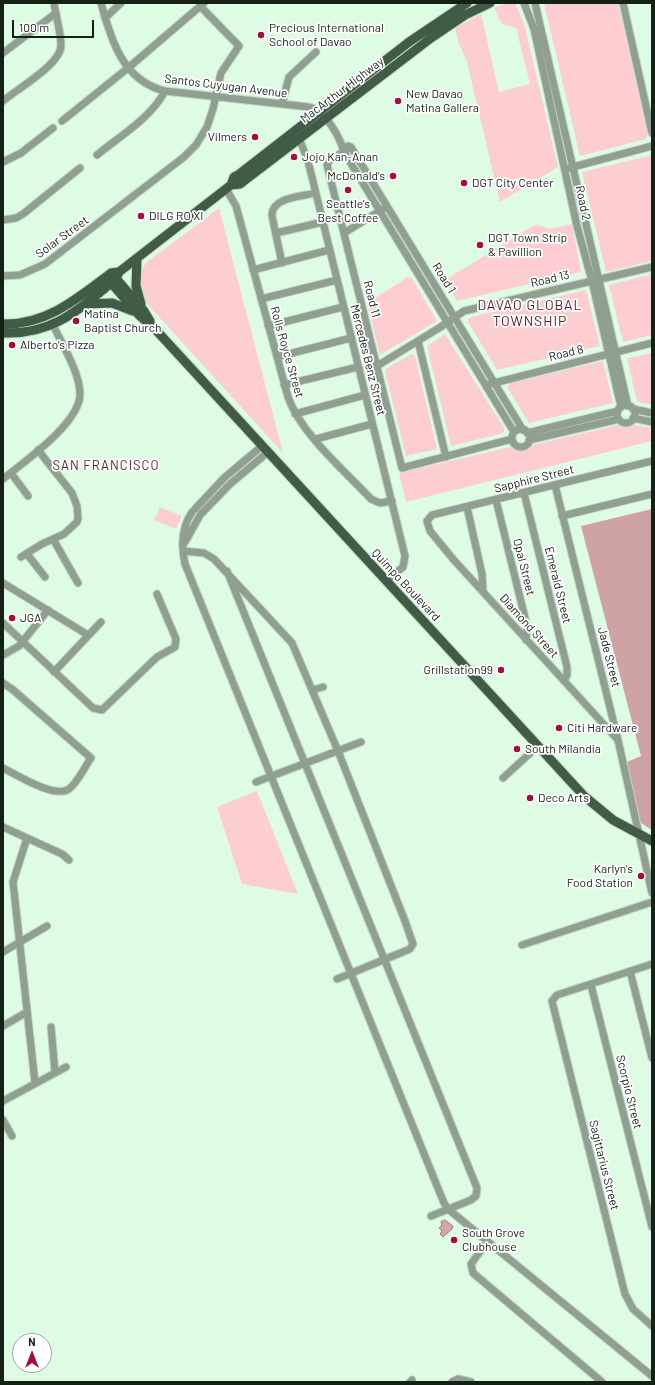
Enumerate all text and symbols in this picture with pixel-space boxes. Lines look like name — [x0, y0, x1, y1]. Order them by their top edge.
scale bar — [14, 12, 96, 38]
text: 100 m — [19, 20, 49, 34]
place label: Precious International School of Davao — [269, 21, 384, 49]
marker: Precious International School of Davao — [256, 30, 266, 40]
street label: MacArthur Highway — [297, 54, 387, 126]
street label: Santos Cuyugan Avenue — [164, 71, 288, 101]
place label: New Davao Matina Gallera — [406, 87, 479, 115]
marker: New Davao Matina Gallera — [393, 96, 403, 106]
place label: Vilmers — [208, 130, 247, 144]
marker: Vilmers — [250, 132, 260, 142]
place label: Jojo Kan-Anan — [302, 150, 378, 164]
marker: Jojo Kan-Anan — [289, 152, 299, 162]
place label: McDonald's — [327, 169, 385, 183]
marker: McDonald's — [388, 171, 398, 181]
place label: DGT City Center — [472, 176, 554, 190]
marker: DGT City Center — [459, 178, 469, 188]
street label: Road 2 — [572, 184, 594, 222]
marker: Seattle's Best Coffee — [343, 185, 353, 195]
place label: Seattle's Best Coffee — [318, 197, 378, 225]
place label: DILG RO XI — [149, 209, 203, 223]
marker: DILG RO XI — [136, 211, 146, 221]
street label: Solar Street — [33, 213, 91, 261]
place label: DGT Town Strip & Pavillion — [488, 231, 567, 259]
marker: DGT Town Strip & Pavillion — [475, 240, 485, 250]
street label: Road 1 — [429, 260, 459, 296]
street label: Road 13 — [529, 268, 571, 290]
street label: Road 11 — [360, 279, 384, 319]
district label: DAVAO GLOBAL TOWNSHIP — [477, 297, 583, 330]
street label: Mercedes Benz Street — [347, 303, 389, 417]
street label: Rolls Royce Street — [267, 305, 307, 399]
place label: Matina Baptist Church — [84, 307, 161, 335]
marker: Matina Baptist Church — [71, 316, 81, 326]
place label: Alberto's Pizza — [20, 338, 94, 352]
marker: Alberto's Pizza — [7, 340, 17, 350]
street label: Road 8 — [547, 342, 585, 364]
district label: SAN FRANCISCO — [52, 458, 160, 474]
street label: Sapphire Street — [493, 462, 575, 496]
street label: Opal Street — [510, 537, 538, 597]
street label: Emerald Street — [542, 545, 574, 625]
street label: Quimpo Boulevard — [369, 546, 443, 624]
street label: Diamond Street — [497, 591, 561, 661]
place label: JGA — [20, 611, 41, 625]
marker: JGA — [7, 613, 17, 623]
street label: Jade Street — [595, 626, 623, 688]
place label: Grillstation99 — [424, 663, 493, 677]
marker: Grillstation99 — [496, 665, 506, 675]
place label: Citi Hardware — [567, 721, 637, 735]
marker: Citi Hardware — [554, 723, 564, 733]
place label: South Milandia — [525, 742, 601, 756]
marker: South Milandia — [512, 744, 522, 754]
place label: Deco Arts — [538, 791, 589, 805]
marker: Deco Arts — [525, 793, 535, 803]
place label: Karlyn's Food Station — [567, 862, 633, 890]
marker: Karlyn's Food Station — [636, 871, 646, 881]
street label: Scorpio Street — [613, 1054, 645, 1130]
street label: Sagittarius Street — [586, 1119, 622, 1211]
place label: South Grove Clubhouse — [462, 1226, 525, 1254]
marker: South Grove Clubhouse — [449, 1235, 459, 1245]
north arrow — [12, 1333, 52, 1373]
text: N — [28, 1335, 36, 1348]

